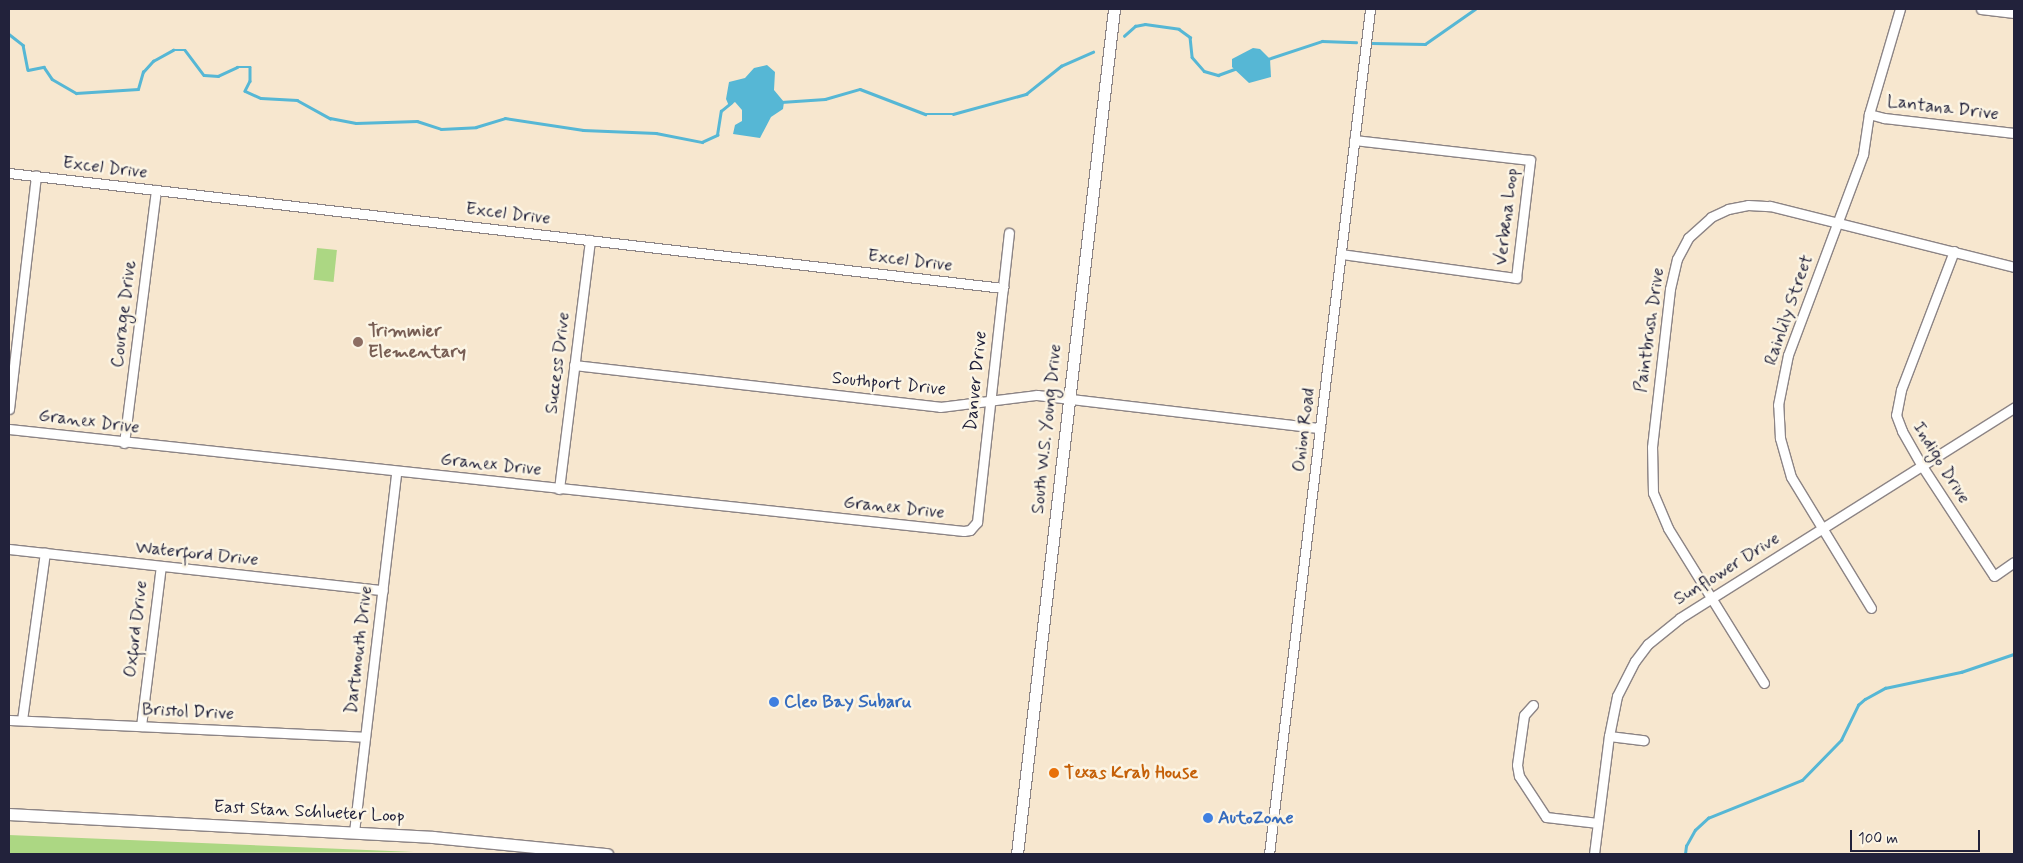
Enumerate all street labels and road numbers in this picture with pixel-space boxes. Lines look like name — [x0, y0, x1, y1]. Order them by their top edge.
street label: Lantana Drive — [1886, 90, 2000, 126]
street label: Excel Drive — [61, 152, 149, 184]
street label: Verbena Loop — [1490, 166, 1524, 268]
street label: Excel Drive — [464, 198, 552, 230]
street label: Excel Drive — [866, 245, 954, 277]
street label: Rainlily Street — [1760, 252, 1818, 368]
street label: Courage Drive — [107, 259, 141, 369]
street label: Paintbrush Drive — [1631, 266, 1669, 394]
street label: Success Drive — [541, 311, 575, 415]
street label: Danver Drive — [960, 330, 992, 432]
street label: South W.S. Young Drive — [1027, 343, 1067, 515]
street label: Southport Drive — [831, 367, 947, 401]
street label: Onion Road — [1288, 387, 1320, 473]
street label: Granex Drive — [37, 405, 141, 439]
street label: Indigo Drive — [1907, 418, 1975, 508]
street label: Granex Drive — [439, 449, 543, 481]
street label: Granex Drive — [842, 492, 946, 524]
street label: Sunflower Drive — [1671, 528, 1783, 610]
street label: Waterford Drive — [135, 537, 259, 571]
street label: Oxford Drive — [119, 580, 153, 678]
street label: Dartmouth Drive — [340, 585, 378, 715]
street label: Bristol Drive — [142, 699, 234, 725]
street label: East Stan Schlueter Loop — [213, 796, 405, 828]

